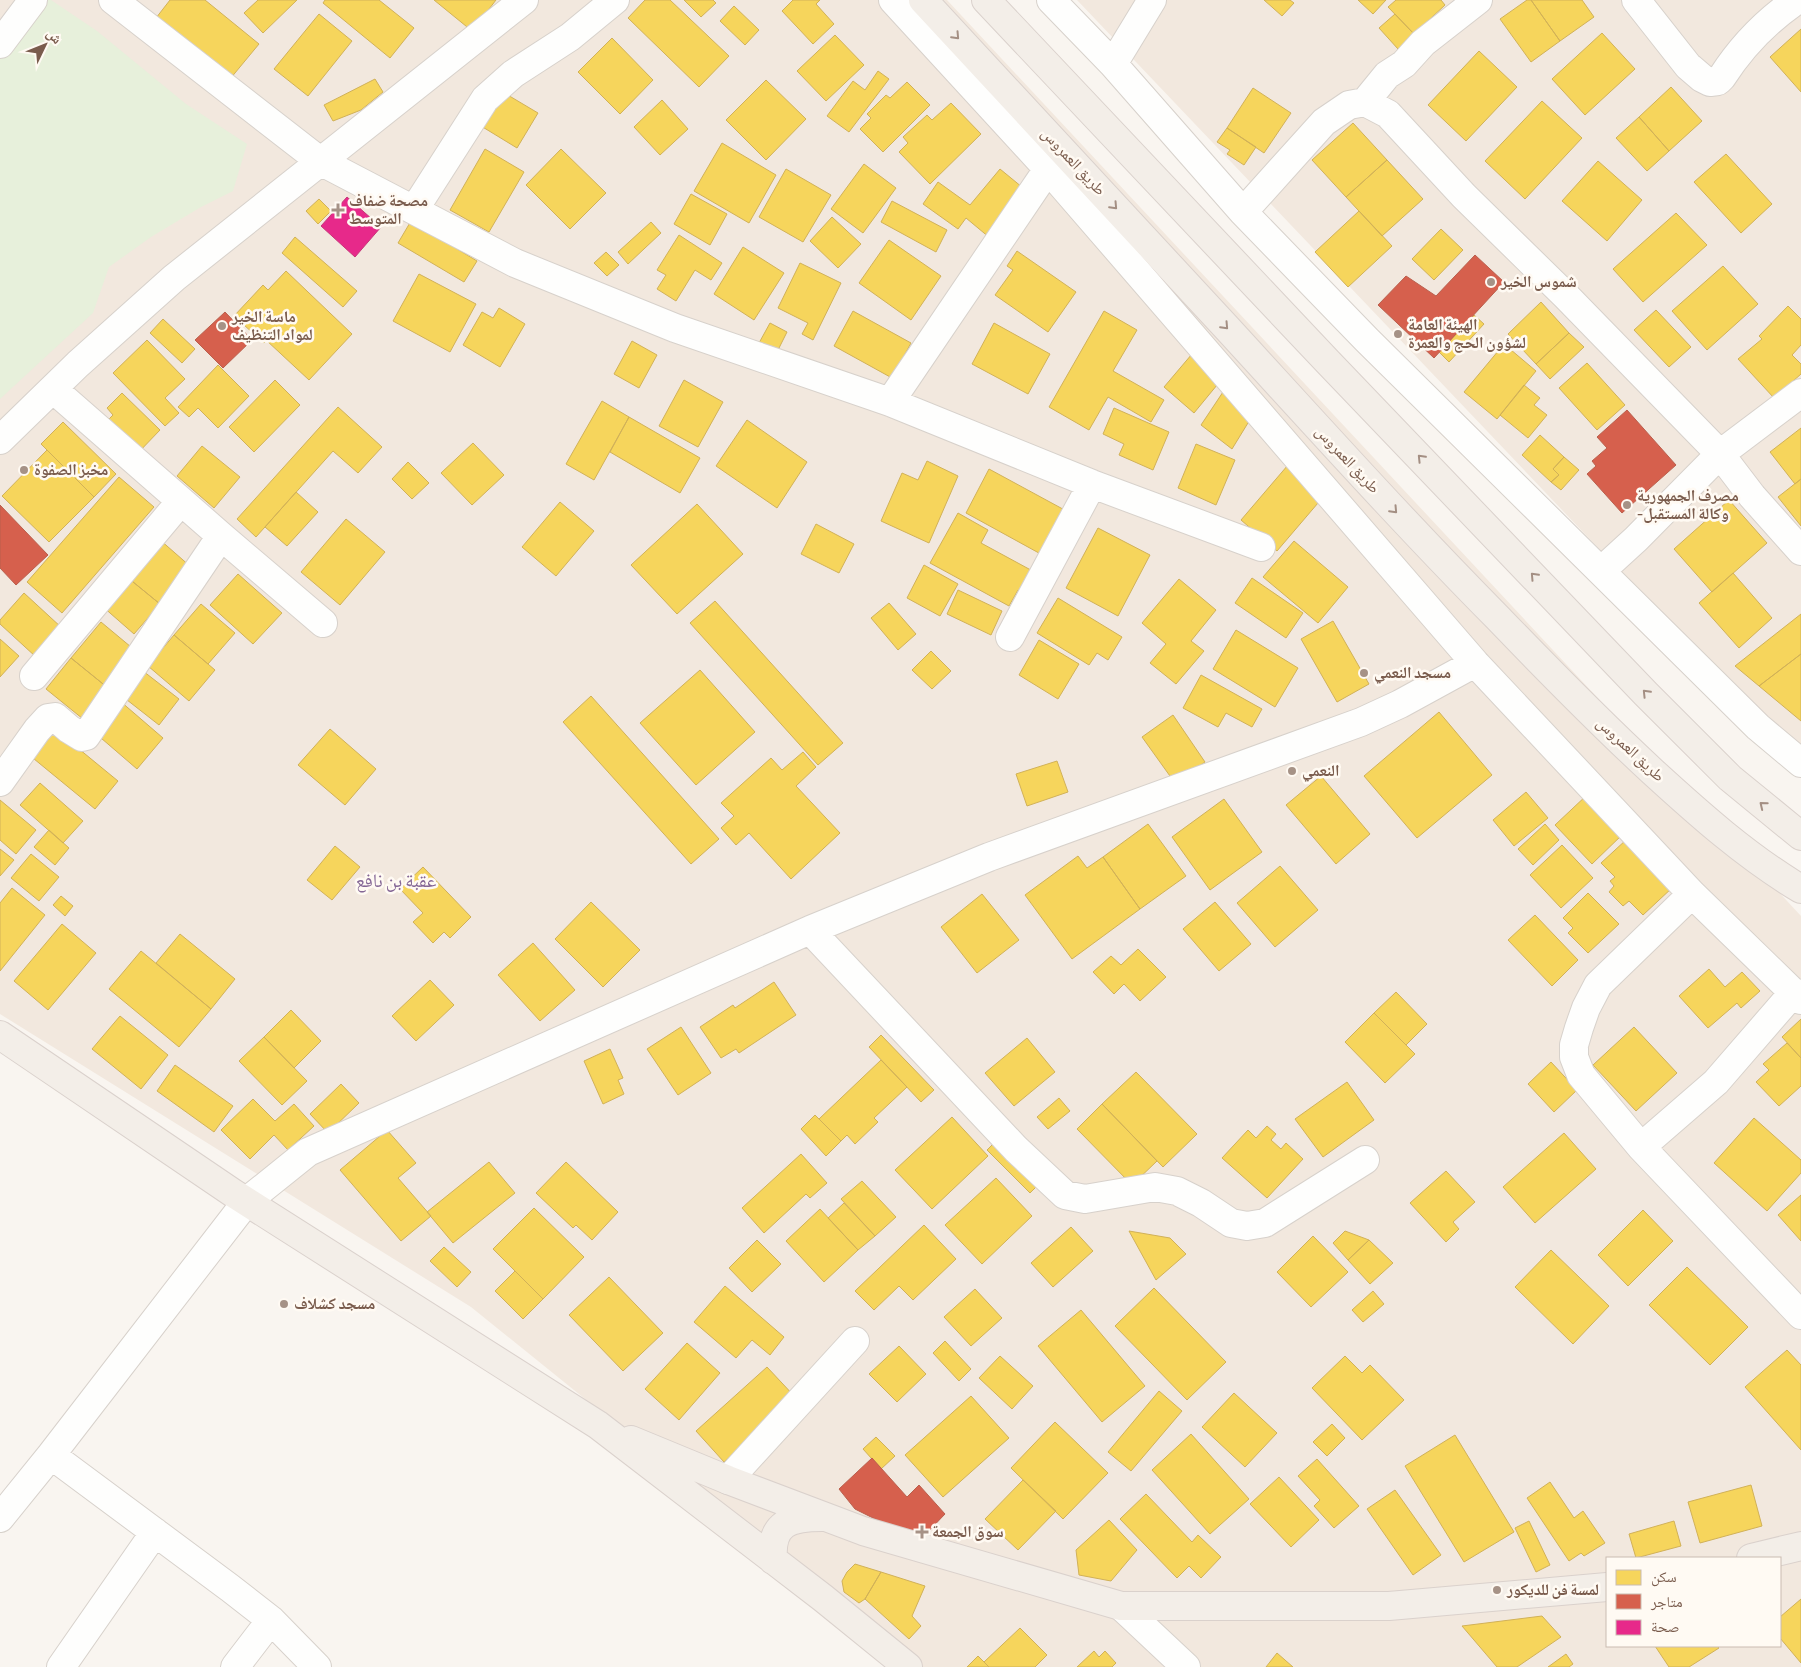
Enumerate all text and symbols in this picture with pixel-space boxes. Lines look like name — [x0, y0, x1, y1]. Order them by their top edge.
north arrow — [20, 20, 70, 70]
text: ش — [43, 25, 66, 48]
one-way arrow — [950, 30, 959, 39]
street label: طريق العمروس — [1037, 124, 1109, 200]
place label: مصحة ضفاف المتوسط — [349, 192, 428, 229]
one-way arrow — [1108, 201, 1117, 210]
marker: مصحة ضفاف المتوسط — [331, 203, 345, 217]
place label: شموس الخير — [1500, 273, 1577, 292]
marker: شموس الخير — [1485, 276, 1497, 288]
place label: ماسة الخير لمواد التنظيف — [231, 308, 313, 345]
place label: الهيئة العامة لشؤون الحج والعمرة — [1408, 316, 1526, 353]
marker: ماسة الخير لمواد التنظيف — [216, 320, 228, 332]
one-way arrow — [1219, 320, 1228, 329]
marker: الهيئة العامة لشؤون الحج والعمرة — [1392, 328, 1404, 340]
street label: طريق العمروس — [1311, 422, 1383, 498]
one-way arrow — [1418, 455, 1427, 464]
place label: مخبز الصفوة — [34, 461, 108, 480]
marker: مخبز الصفوة — [18, 464, 30, 476]
place label: مصرف الجمهورية -وكالة المستقبل — [1637, 487, 1739, 524]
marker: مصرف الجمهورية -وكالة المستقبل — [1621, 499, 1633, 511]
one-way arrow — [1388, 504, 1397, 513]
one-way arrow — [1531, 572, 1540, 581]
place label: مسجد النعمي — [1374, 664, 1451, 684]
marker: مسجد النعمي — [1358, 667, 1370, 679]
one-way arrow — [1642, 690, 1651, 699]
street label: طريق العمروس — [1592, 714, 1668, 786]
place label: النعمي — [1302, 762, 1340, 782]
marker: النعمي — [1286, 765, 1298, 777]
one-way arrow — [1760, 802, 1769, 811]
district label: عقبة بن نافع — [356, 870, 437, 893]
place label: مسجد كشلاف — [294, 1295, 375, 1314]
marker: مسجد كشلاف — [278, 1298, 290, 1310]
place label: سوق الجمعة — [932, 1523, 1004, 1542]
marker: سوق الجمعة — [916, 1526, 928, 1538]
legend — [1606, 1557, 1781, 1647]
text: سكن — [1651, 1568, 1677, 1587]
place label: لمسة فن للديكور — [1506, 1581, 1599, 1600]
marker: لمسة فن للديكور — [1491, 1584, 1503, 1596]
text: متاجر — [1650, 1593, 1683, 1612]
text: صحة — [1651, 1618, 1680, 1637]

